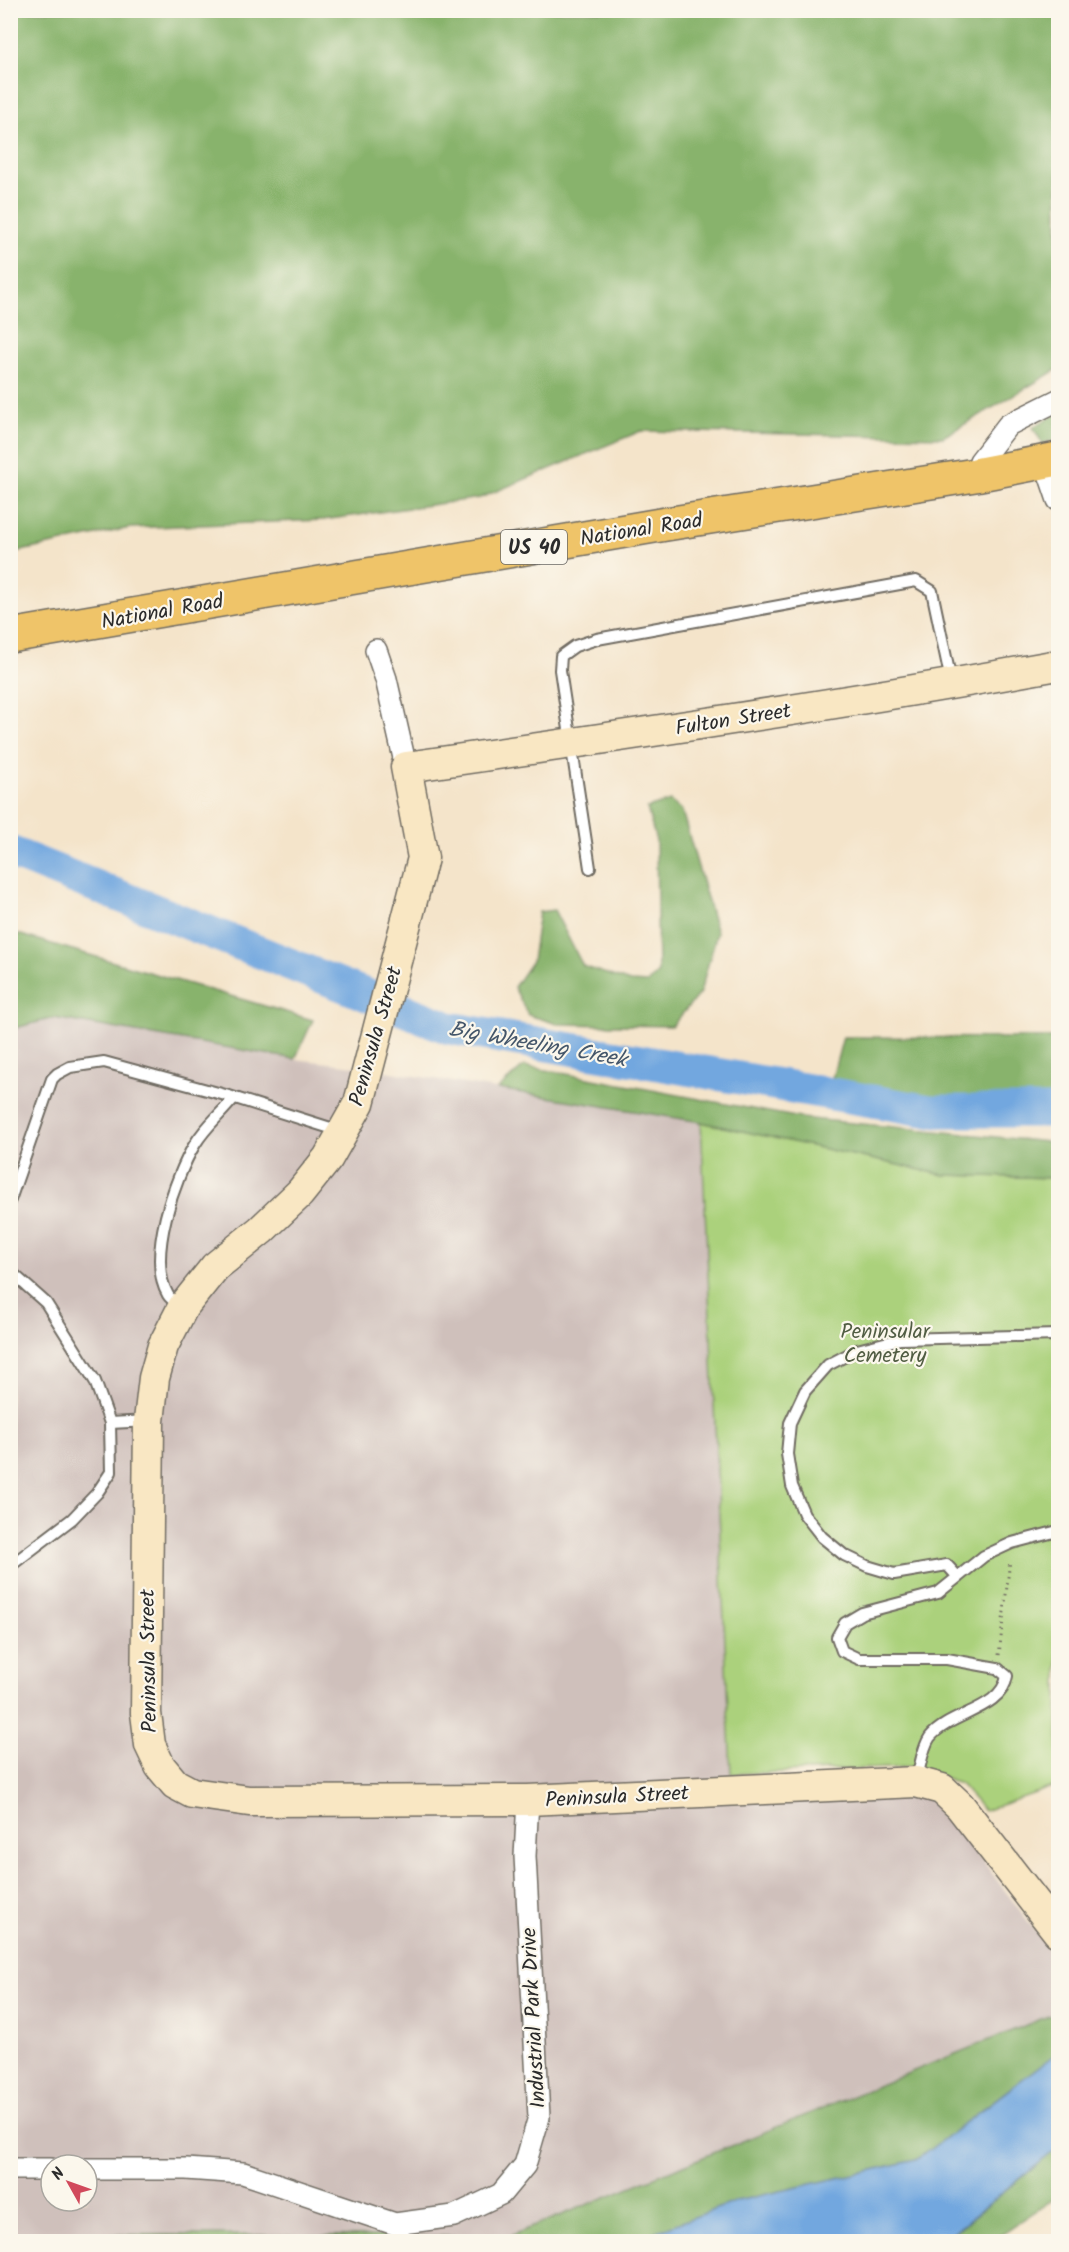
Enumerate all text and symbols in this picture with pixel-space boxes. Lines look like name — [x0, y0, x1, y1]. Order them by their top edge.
street label: National Road — [578, 504, 705, 556]
road number: US 40 — [501, 530, 567, 564]
street label: National Road — [99, 585, 226, 639]
street label: Fulton Street — [673, 695, 794, 746]
street label: Peninsula Street — [341, 962, 412, 1110]
water label: Big Wheeling Creek — [446, 1013, 633, 1079]
park label: Peninsular Cemetery — [840, 1316, 931, 1373]
street label: Peninsula Street — [132, 1588, 167, 1733]
street label: Peninsula Street — [544, 1777, 691, 1818]
street label: Industrial Park Drive — [513, 1926, 556, 2109]
north arrow — [39, 2153, 99, 2213]
text: N — [46, 2162, 71, 2186]

